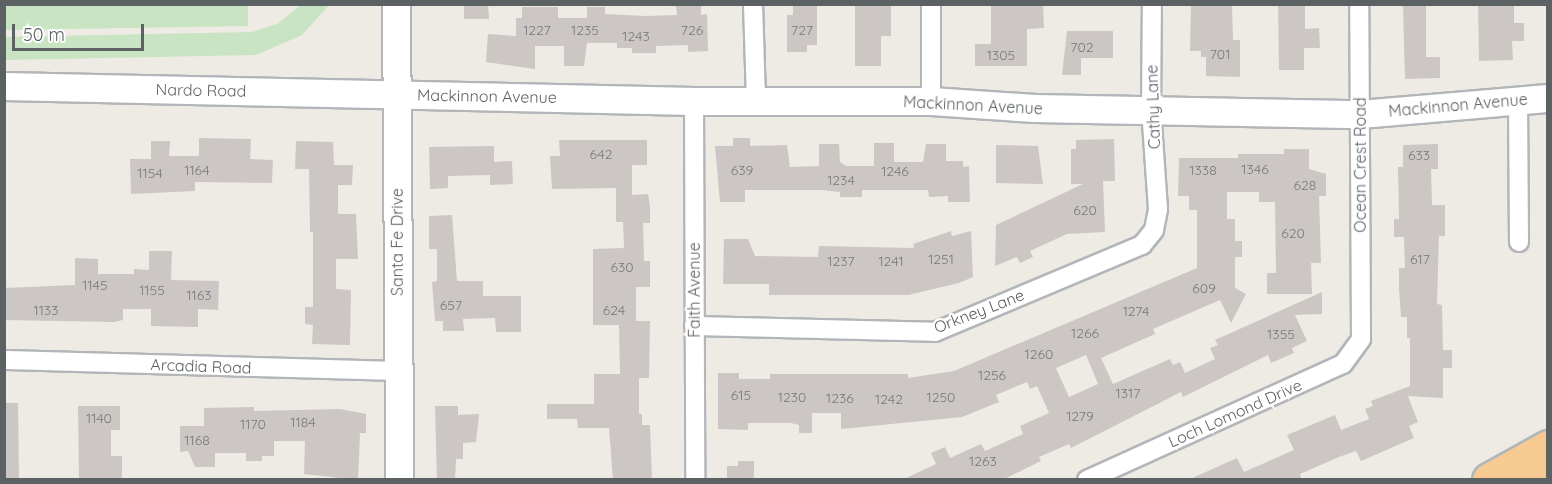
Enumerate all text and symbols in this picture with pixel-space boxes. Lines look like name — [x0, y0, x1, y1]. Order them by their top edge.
scale bar — [15, 12, 147, 50]
house number: 1227 — [523, 22, 551, 38]
house number: 1235 — [571, 22, 599, 38]
house number: 726 — [681, 22, 703, 38]
house number: 727 — [791, 22, 813, 38]
text: 50 m — [23, 23, 65, 46]
house number: 1243 — [622, 28, 650, 44]
house number: 702 — [1070, 39, 1094, 55]
house number: 701 — [1210, 46, 1230, 62]
house number: 1305 — [987, 47, 1015, 63]
street label: Cathy Lane — [1142, 64, 1164, 150]
street label: Nardo Road — [156, 80, 246, 100]
street label: Mackinnon Avenue — [417, 85, 557, 107]
street label: Mackinnon Avenue — [1388, 89, 1528, 121]
street label: Mackinnon Avenue — [903, 92, 1043, 118]
street label: Ocean Crest Road — [1350, 97, 1370, 233]
house number: 642 — [590, 146, 612, 162]
house number: 633 — [1408, 147, 1430, 163]
house number: 1346 — [1241, 161, 1269, 177]
house number: 1164 — [184, 162, 210, 178]
house number: 639 — [731, 162, 753, 178]
house number: 1338 — [1189, 162, 1217, 178]
house number: 1246 — [881, 163, 909, 179]
house number: 1154 — [137, 165, 163, 181]
house number: 1234 — [827, 172, 855, 188]
house number: 628 — [1294, 177, 1316, 193]
street label: Santa Fe Drive — [387, 188, 407, 296]
house number: 620 — [1073, 202, 1097, 218]
house number: 620 — [1281, 225, 1305, 241]
street label: Faith Avenue — [684, 242, 704, 338]
house number: 1251 — [928, 251, 954, 267]
house number: 617 — [1410, 251, 1430, 267]
house number: 1237 — [827, 253, 855, 269]
house number: 1241 — [878, 253, 904, 269]
house number: 630 — [610, 259, 634, 275]
house number: 1145 — [82, 277, 108, 293]
house number: 609 — [1192, 280, 1216, 296]
house number: 1155 — [139, 282, 165, 298]
street label: Orkney Lane — [931, 285, 1027, 337]
house number: 1163 — [186, 287, 212, 303]
house number: 657 — [440, 297, 462, 313]
house number: 1133 — [33, 302, 59, 318]
house number: 624 — [603, 302, 625, 318]
house number: 1274 — [1123, 303, 1149, 319]
house number: 1266 — [1071, 325, 1099, 341]
house number: 1355 — [1267, 326, 1295, 342]
house number: 1260 — [1025, 346, 1053, 362]
street label: Arcadia Road — [150, 355, 252, 377]
house number: 1256 — [978, 367, 1006, 383]
street label: Loch Lomond Drive — [1165, 375, 1305, 451]
house number: 1317 — [1116, 385, 1140, 401]
house number: 615 — [731, 387, 751, 403]
house number: 1230 — [778, 389, 806, 405]
house number: 1250 — [927, 389, 955, 405]
house number: 1236 — [826, 390, 854, 406]
house number: 1242 — [875, 391, 903, 407]
house number: 1279 — [1066, 408, 1094, 424]
house number: 1140 — [86, 410, 112, 426]
house number: 1184 — [290, 414, 316, 430]
house number: 1170 — [240, 416, 266, 432]
house number: 1168 — [184, 432, 210, 448]
house number: 1263 — [969, 453, 997, 469]

